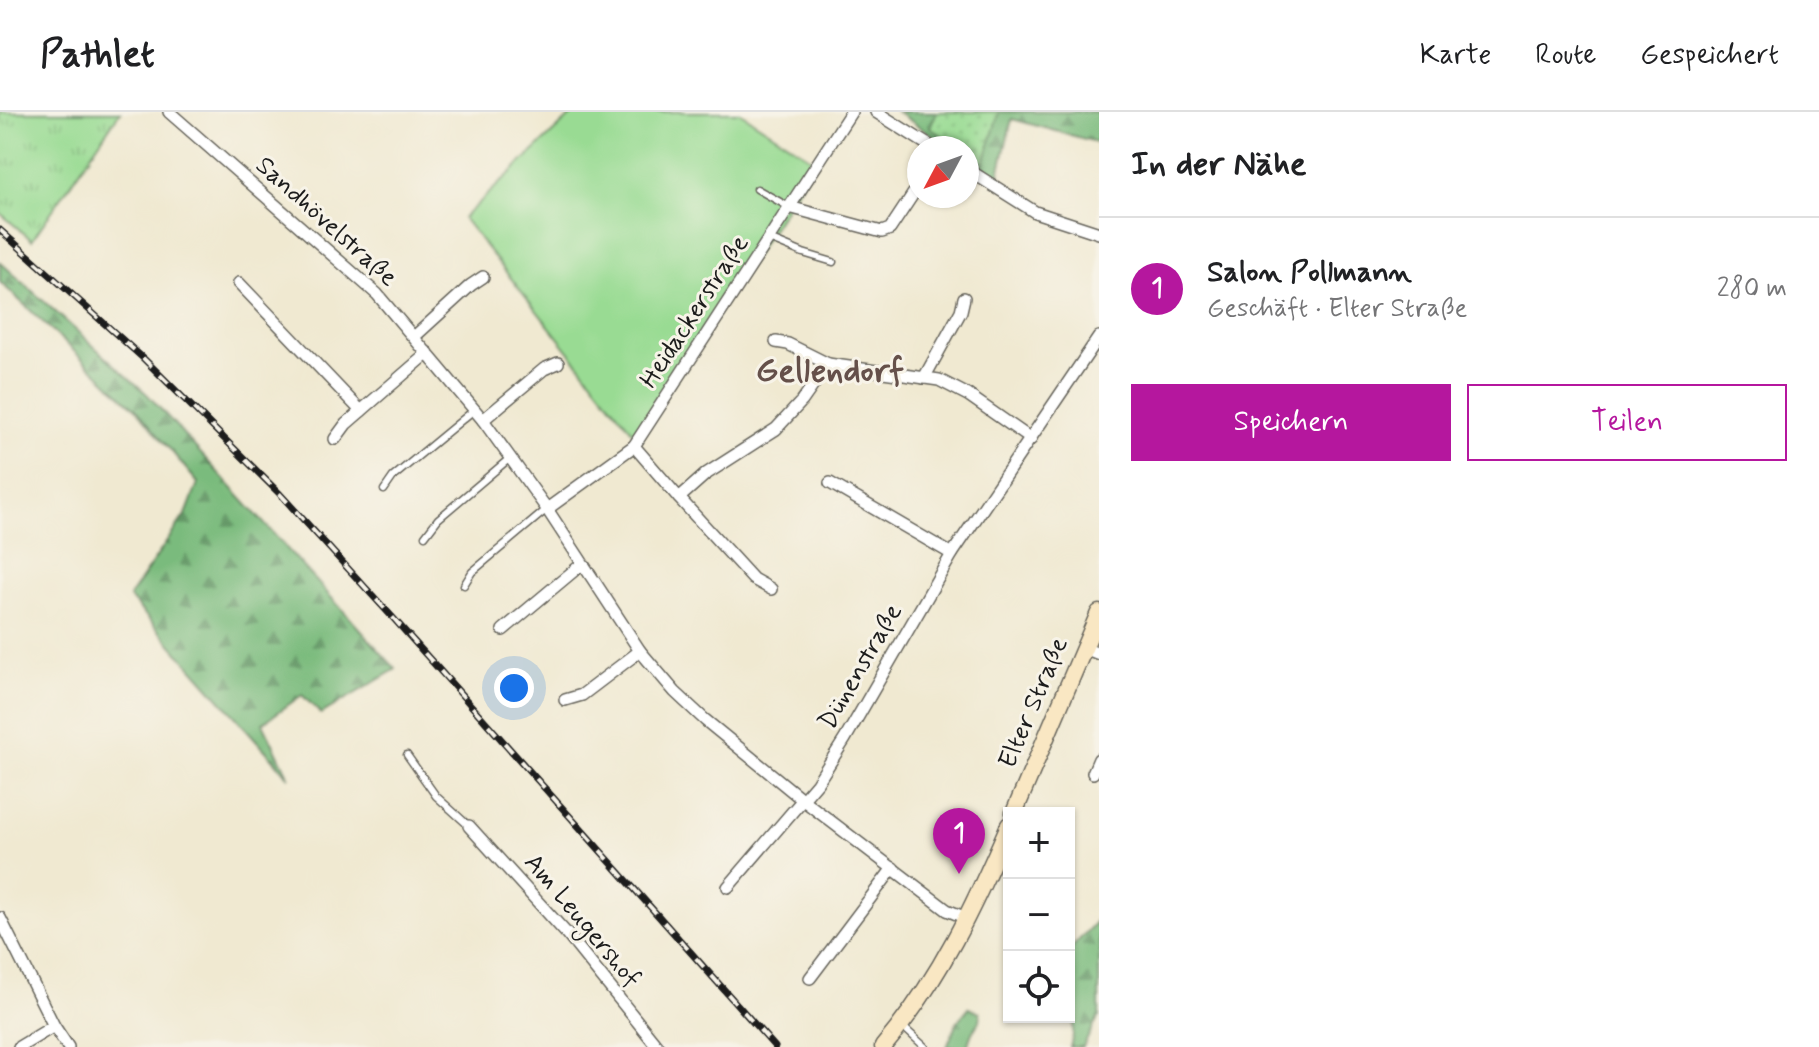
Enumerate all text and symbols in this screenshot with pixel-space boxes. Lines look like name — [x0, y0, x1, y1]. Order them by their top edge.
text: Pathlet — [40, 31, 155, 80]
text: Karte — [1420, 37, 1491, 74]
text: Route — [1535, 37, 1596, 74]
text: Gespeichert — [1640, 37, 1779, 74]
north arrow — [907, 136, 979, 208]
text: In der Nähe — [1131, 142, 1306, 187]
street label: Sandhövelstraße — [248, 149, 404, 295]
street label: Heidackerstraße — [633, 229, 757, 395]
text: Salon Pollmann — [1207, 253, 1412, 292]
text: 1 — [1151, 272, 1163, 306]
text: 280 m — [1717, 272, 1787, 306]
text: Geschäft · Elter Straße — [1207, 292, 1467, 326]
district label: Gellendorf — [756, 349, 905, 394]
button: Speichern — [1131, 384, 1451, 461]
button: Teilen — [1467, 384, 1787, 461]
street label: Dünenstraße — [811, 598, 911, 736]
street label: Elter Straße — [991, 632, 1077, 774]
your location — [494, 668, 534, 708]
map controls — [1003, 807, 1075, 1023]
button: + — [1003, 807, 1075, 879]
pin: 1 — [933, 808, 985, 874]
street label: Am Leugershof — [514, 847, 648, 997]
button: − — [1003, 879, 1075, 951]
button: locate — [1003, 951, 1075, 1023]

